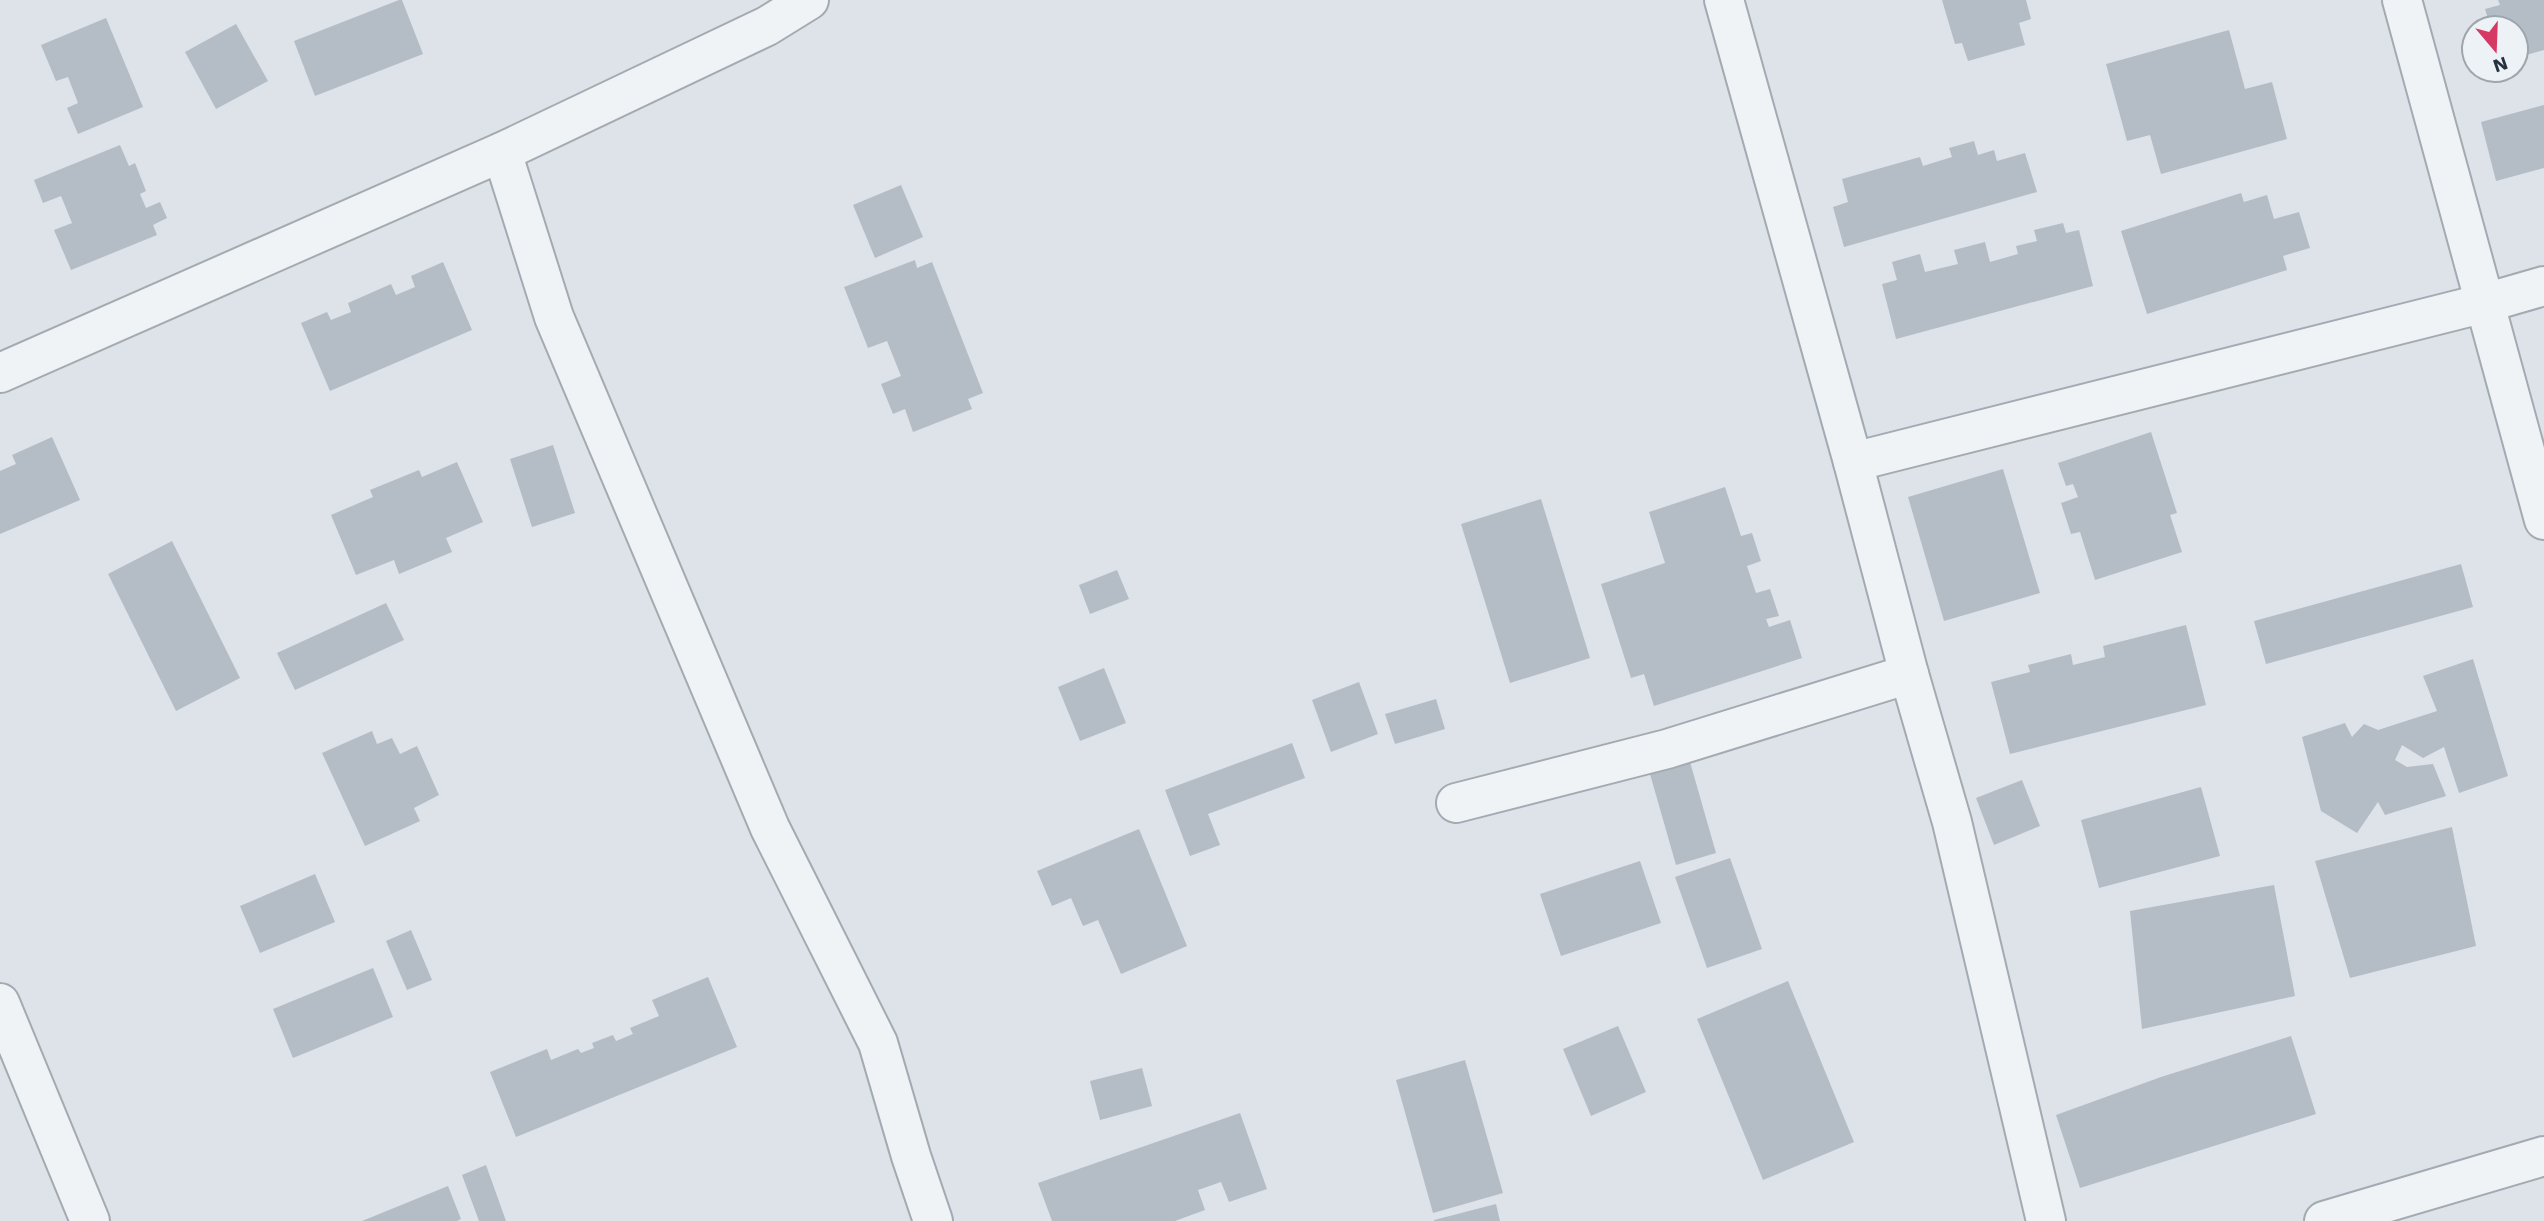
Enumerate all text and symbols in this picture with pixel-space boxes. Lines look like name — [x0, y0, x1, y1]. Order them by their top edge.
north arrow — [2460, 14, 2530, 84]
text: N — [2490, 51, 2511, 78]

